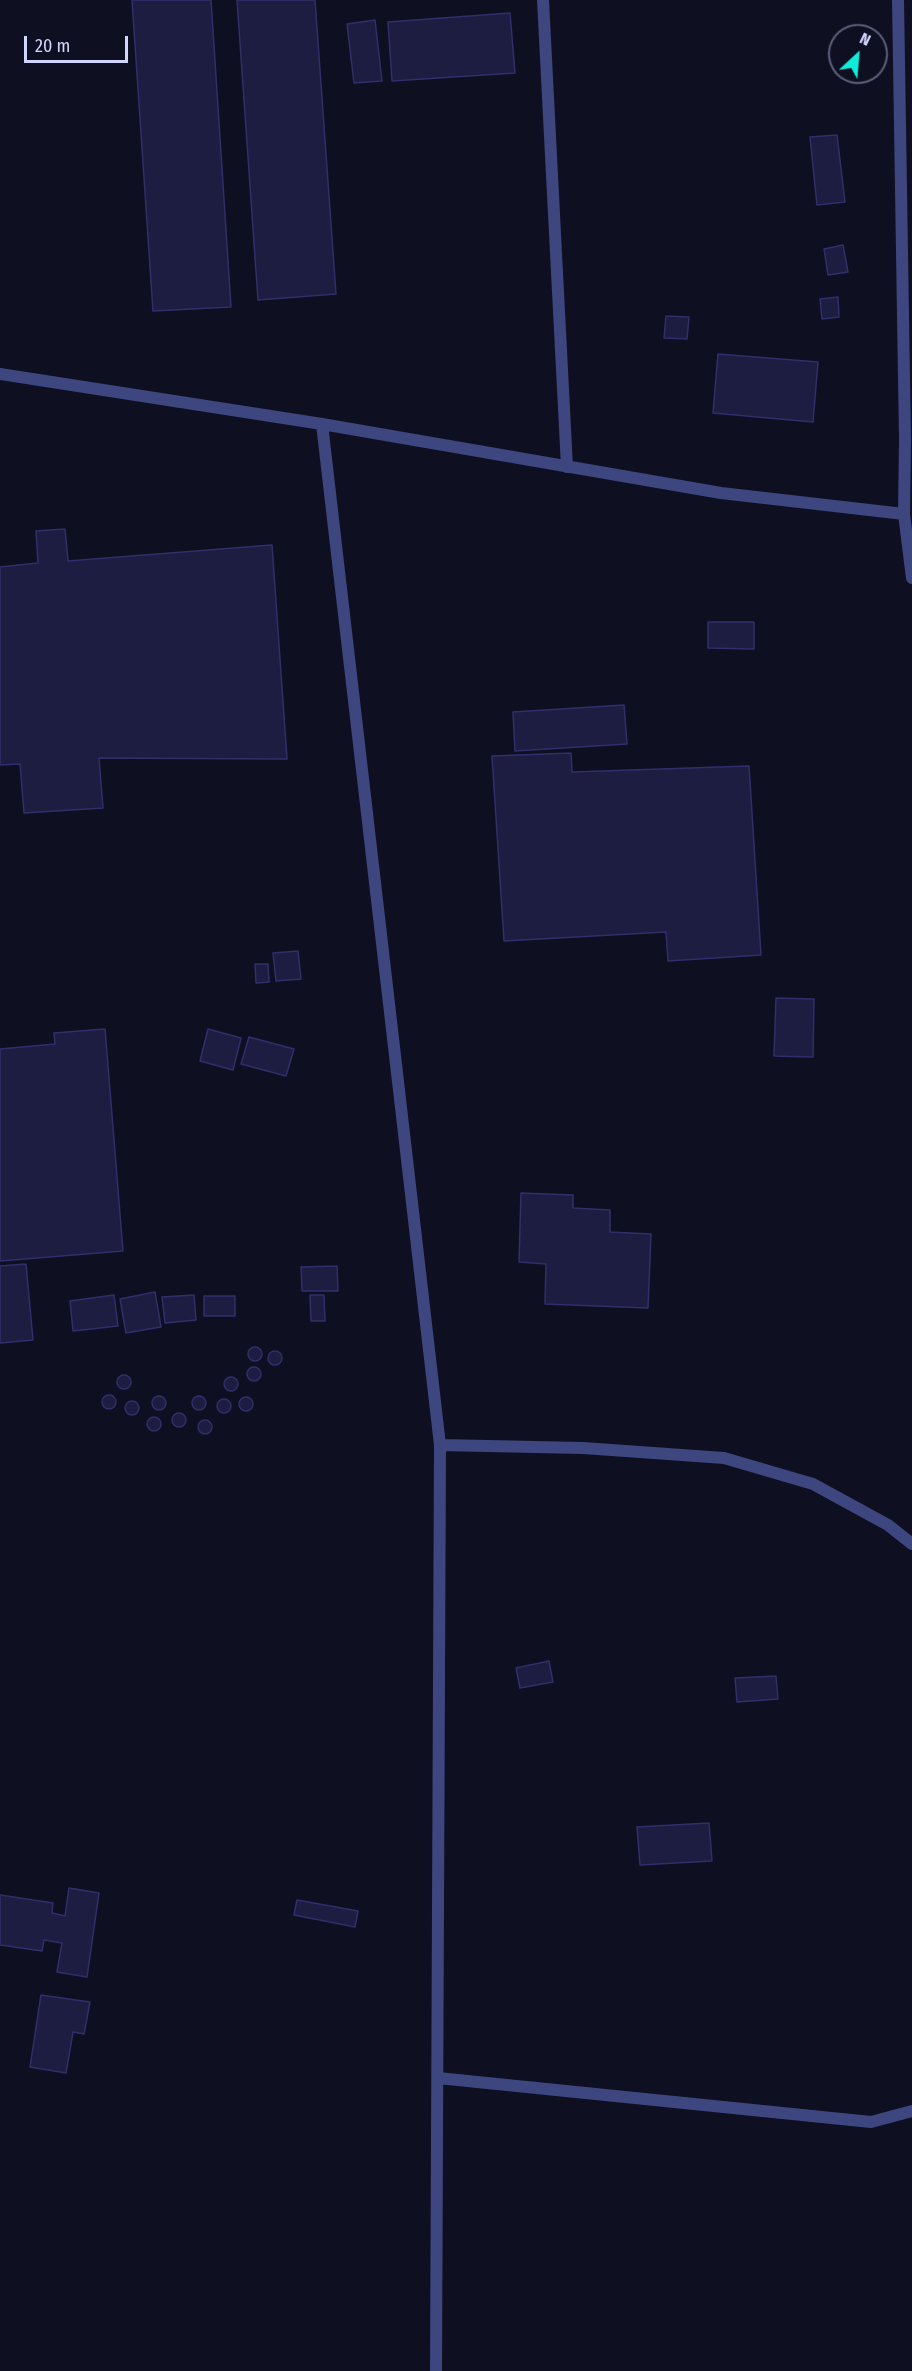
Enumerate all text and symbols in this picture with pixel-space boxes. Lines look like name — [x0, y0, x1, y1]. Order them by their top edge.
scale bar — [27, 24, 130, 62]
north arrow — [828, 24, 888, 84]
text: N — [857, 29, 874, 50]
text: 20 m — [35, 35, 70, 57]

